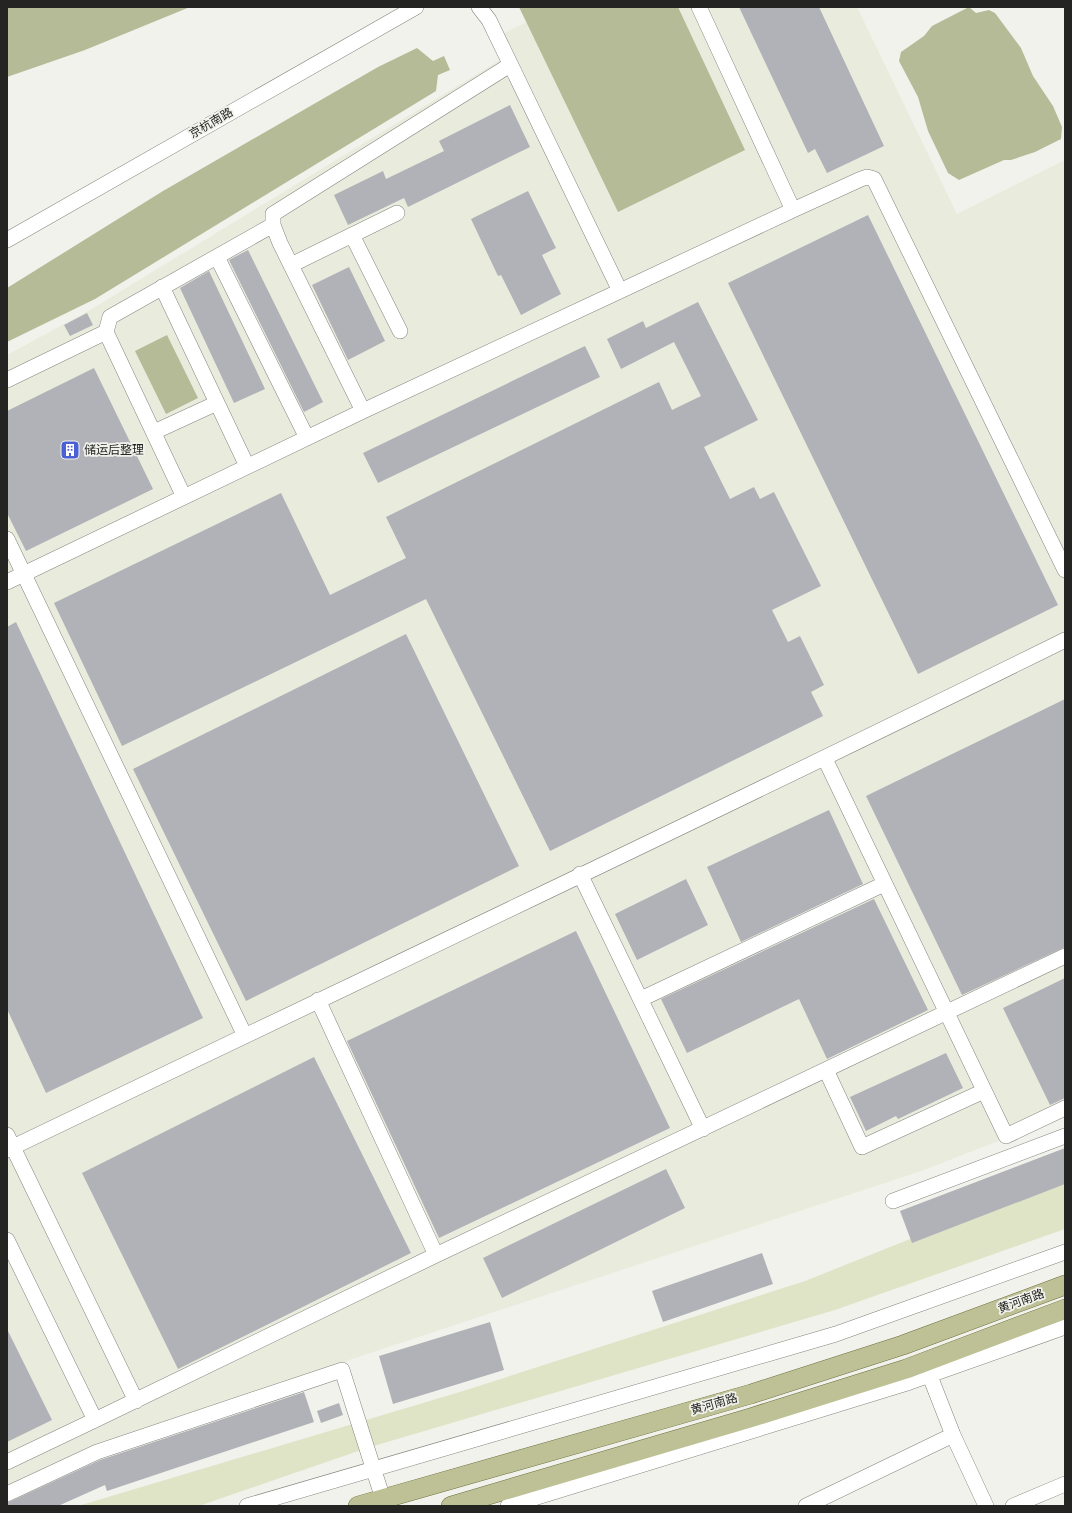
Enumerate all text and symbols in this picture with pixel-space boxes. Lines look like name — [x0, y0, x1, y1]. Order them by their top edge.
street label: 京杭南路 — [187, 105, 235, 141]
building icon: 储运后整理 — [59, 439, 81, 461]
place label: 储运后整理 — [84, 443, 144, 457]
street label: 黄河南路 — [996, 1286, 1046, 1316]
street label: 黄河南路 — [689, 1391, 739, 1417]

